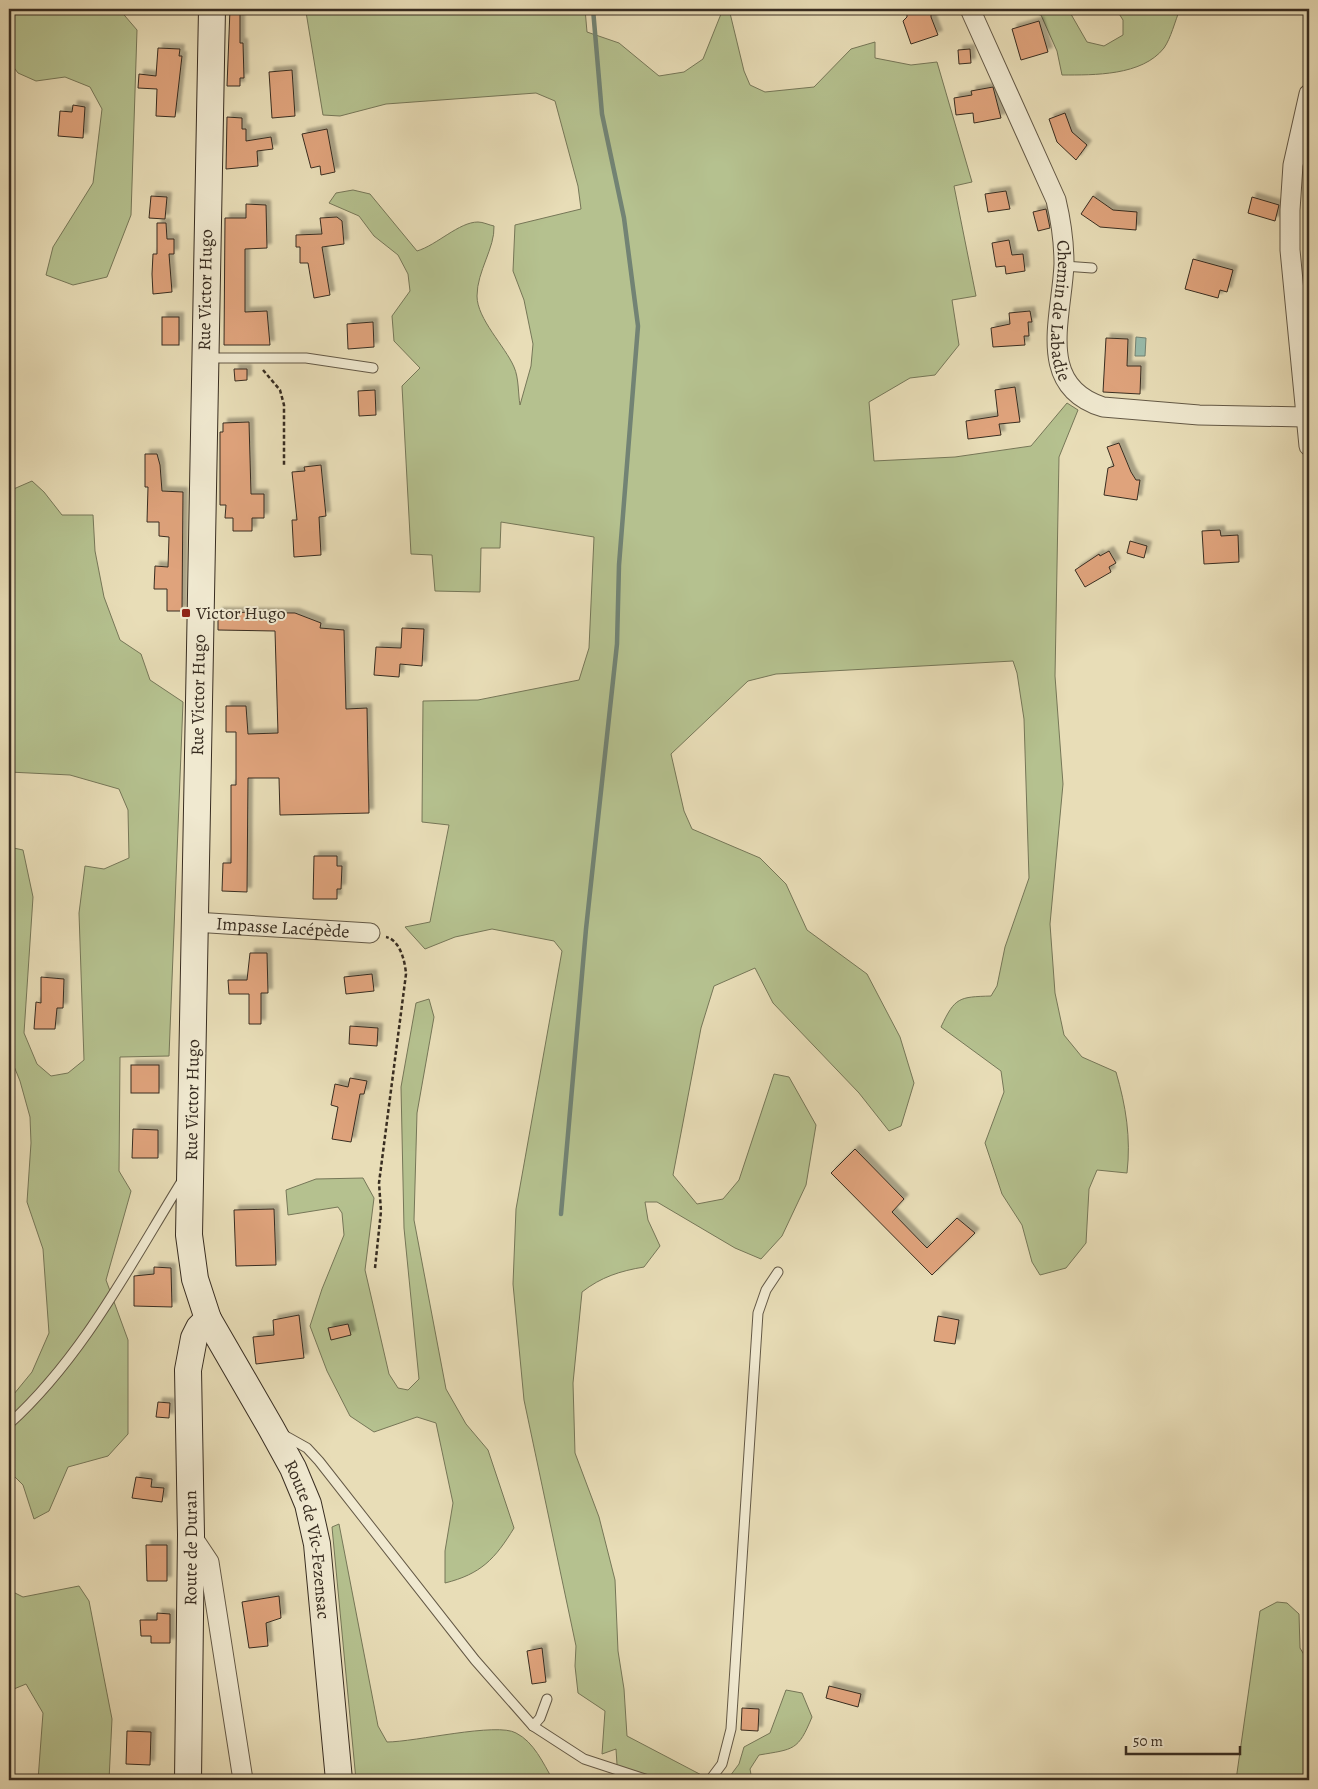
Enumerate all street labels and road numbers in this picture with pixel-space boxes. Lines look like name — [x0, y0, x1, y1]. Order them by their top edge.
street label: Rue Victor Hugo — [192, 229, 218, 351]
street label: Chemin de Labadie — [1045, 239, 1077, 385]
street label: Rue Victor Hugo — [185, 634, 211, 756]
street label: Impasse Lacépède — [215, 911, 350, 944]
street label: Rue Victor Hugo — [179, 1039, 205, 1161]
street label: Route de Vic-Fezensac — [279, 1455, 336, 1620]
street label: Route de Duran — [178, 1490, 203, 1606]

